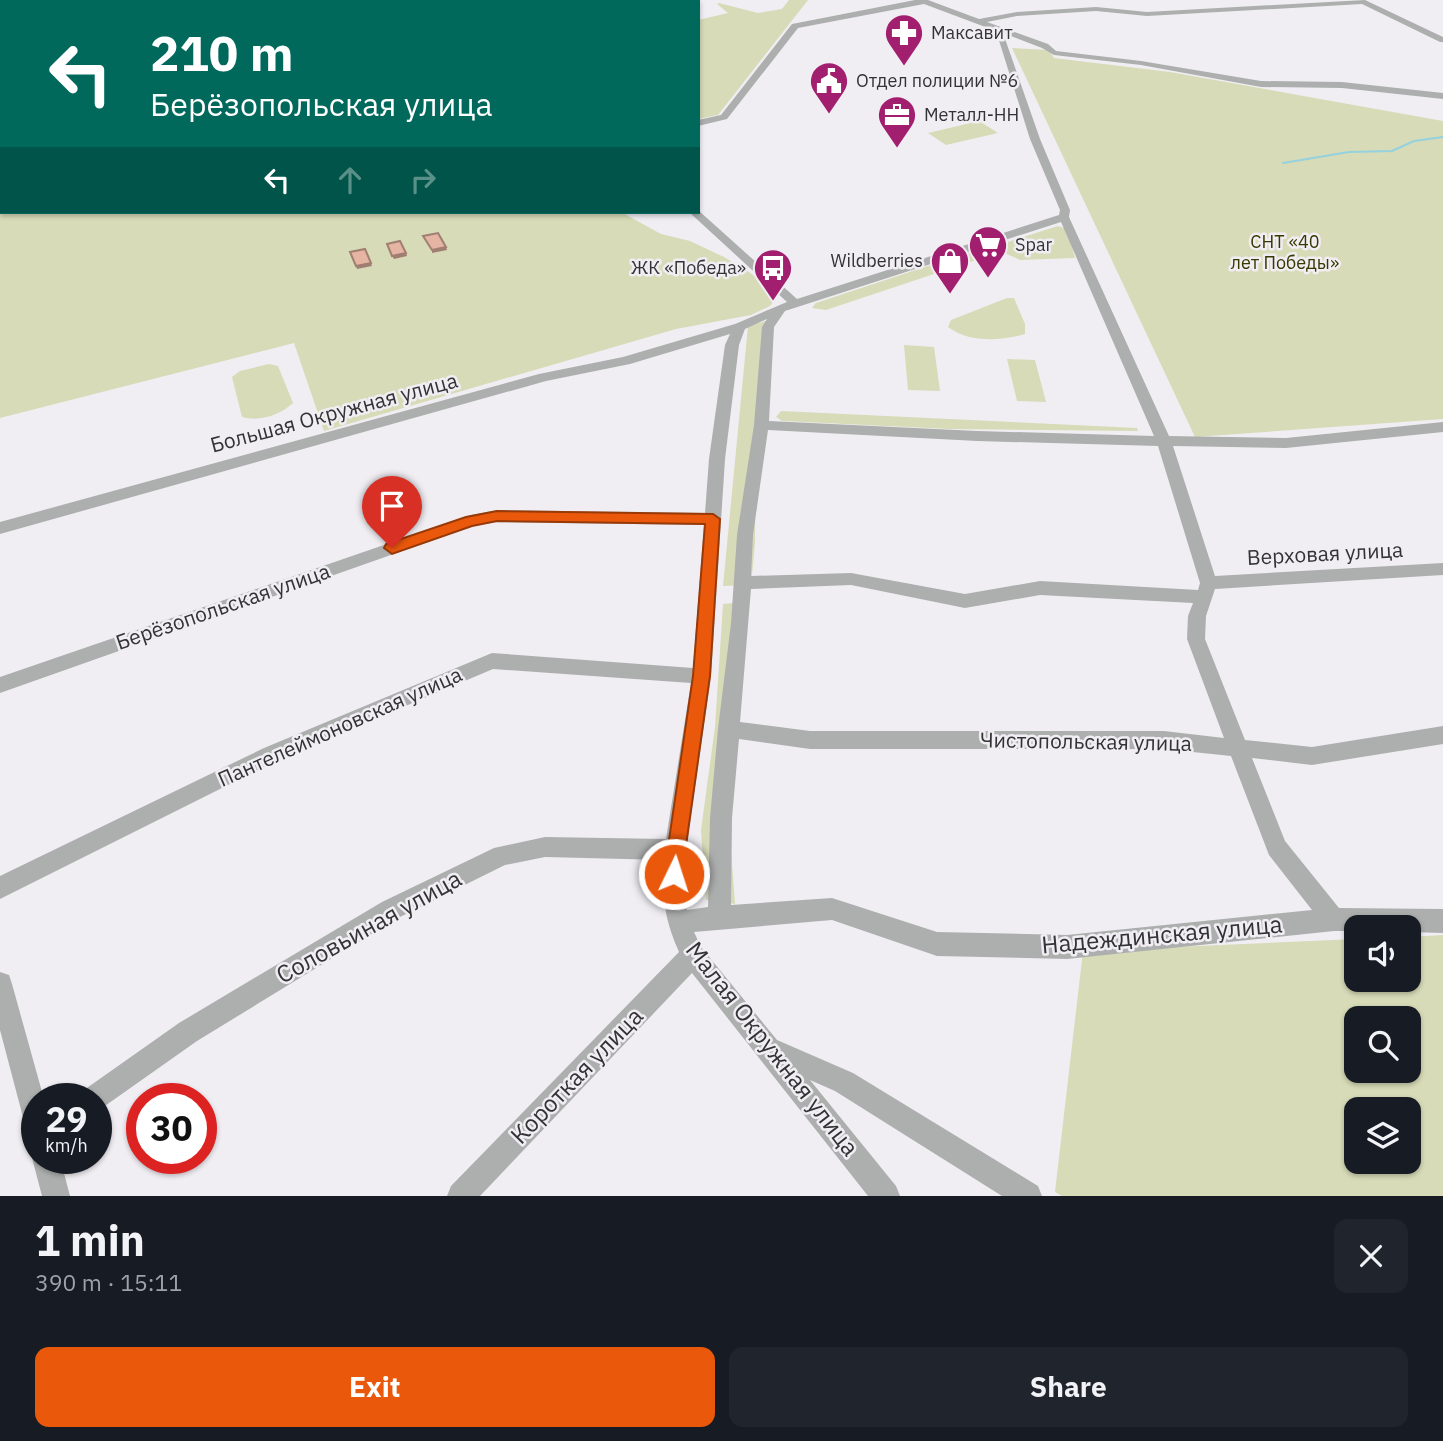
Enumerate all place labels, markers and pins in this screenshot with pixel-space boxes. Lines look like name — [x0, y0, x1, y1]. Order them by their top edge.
pharmacy icon: Максавит — [883, 12, 925, 67]
place label: Максавит — [931, 21, 1013, 44]
public building icon: Отдел полиции №6 — [808, 60, 850, 115]
place label: Отдел полиции №6 — [856, 69, 1018, 92]
office icon: Металл-НН — [876, 94, 918, 149]
place label: Металл-НН — [924, 103, 1019, 126]
supermarket icon: Spar — [967, 224, 1009, 279]
place label: Spar — [1015, 233, 1053, 256]
shop icon: Wildberries — [929, 240, 971, 295]
bus stop icon: ЖК «Победа» — [752, 247, 794, 302]
place label: Wildberries — [830, 249, 923, 272]
place label: ЖК «Победа» — [631, 256, 746, 279]
pin — [362, 476, 422, 548]

